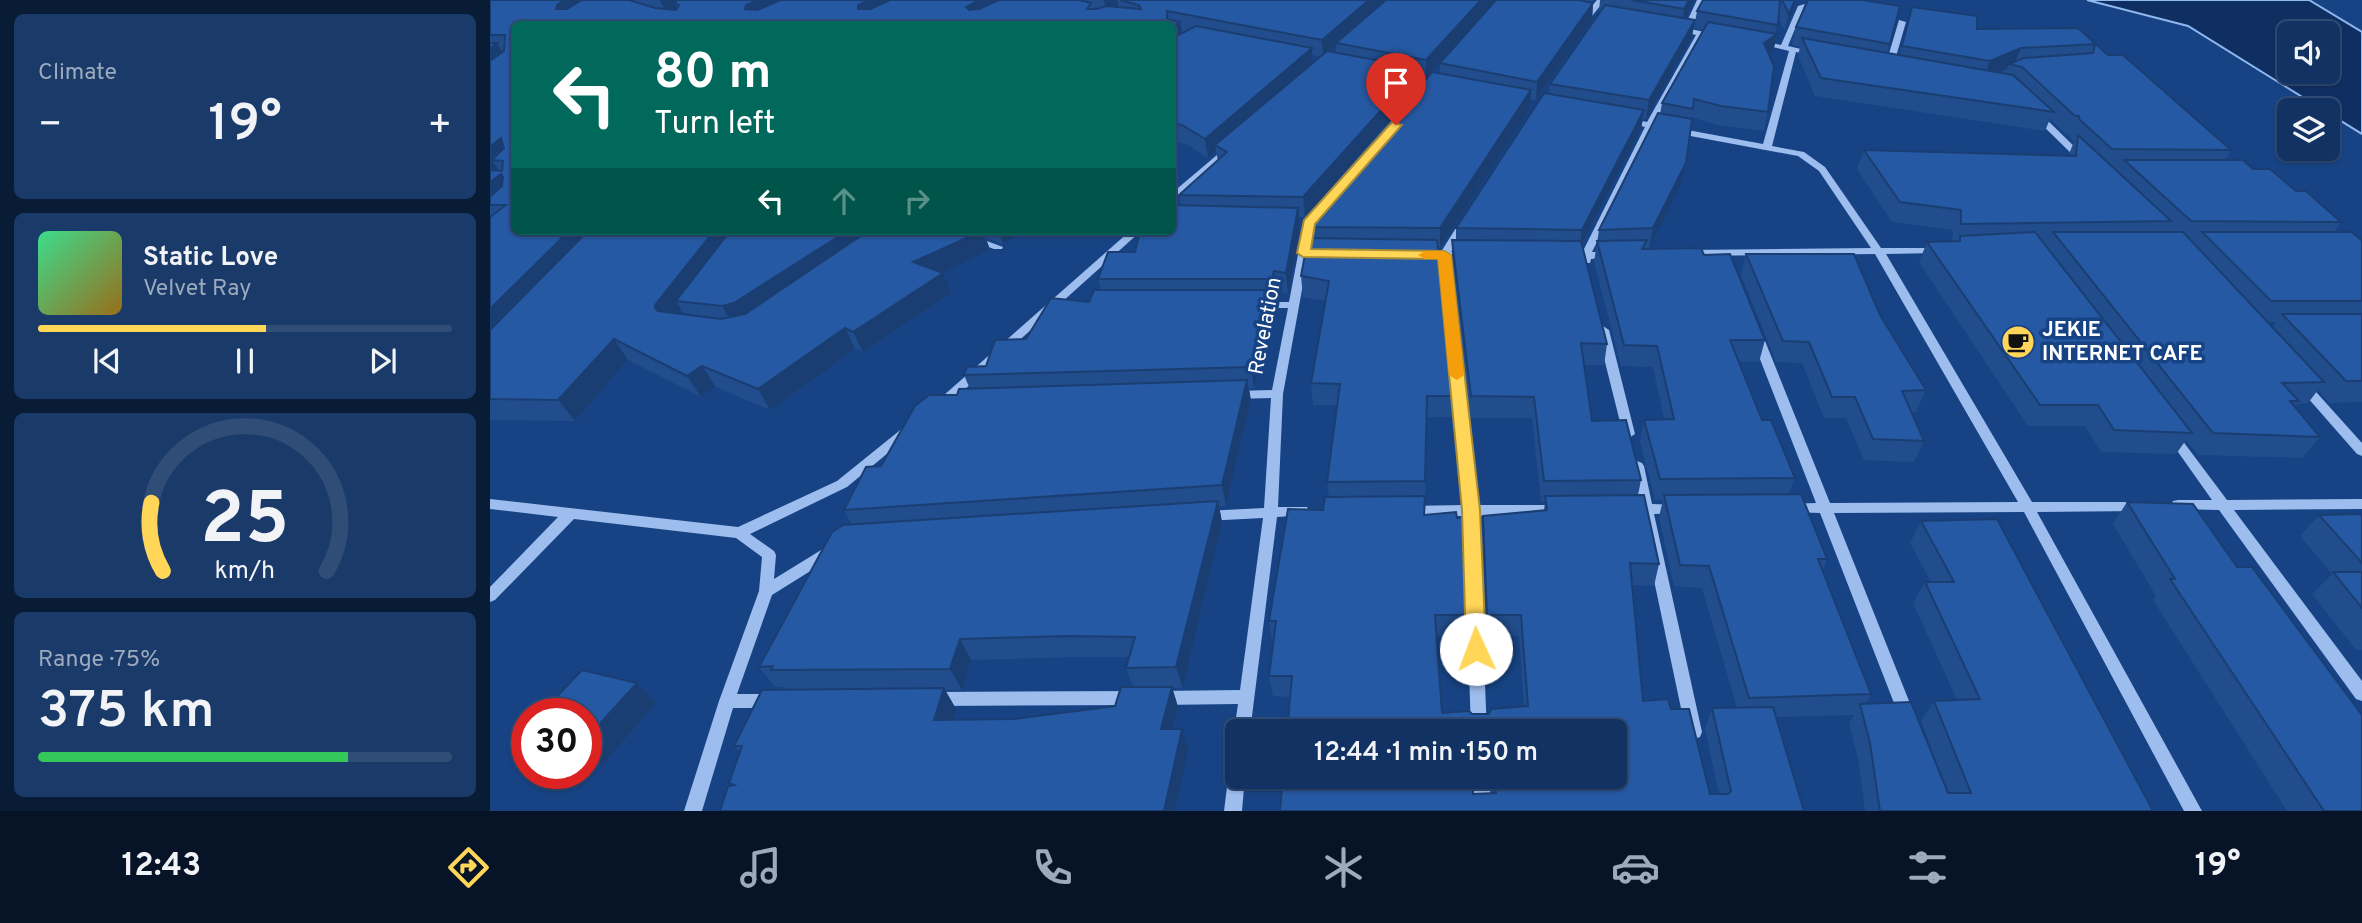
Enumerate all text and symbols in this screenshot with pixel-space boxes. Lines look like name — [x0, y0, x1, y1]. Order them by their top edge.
map controls — [2277, 21, 2340, 161]
button: sound — [2277, 21, 2340, 84]
text: 80 m — [654, 44, 771, 106]
icon: left — [539, 49, 630, 140]
pin — [1366, 53, 1426, 125]
text: Climate — [38, 59, 117, 88]
icon: arrive — [1377, 64, 1415, 102]
text: 19° — [208, 93, 282, 159]
button: layers — [2277, 98, 2340, 161]
text: − — [38, 102, 63, 151]
text: + — [427, 102, 452, 151]
text: Turn left — [654, 105, 775, 145]
icon: left — [752, 182, 790, 220]
icon: ahead — [825, 182, 863, 220]
icon: right — [898, 182, 936, 220]
text: Static Love — [143, 242, 278, 275]
text: Velvet Ray — [143, 275, 251, 304]
street label: Revelation — [1243, 275, 1289, 377]
place label: JEKIE INTERNET CAFE — [2042, 317, 2203, 368]
cafe icon: JEKIE INTERNET CAFE — [1999, 323, 2037, 361]
icon: previous — [88, 342, 126, 380]
icon: pause — [226, 342, 264, 380]
icon: next — [364, 342, 402, 380]
text: 25 — [201, 478, 290, 570]
text: km/h — [215, 556, 275, 588]
position arrow — [1439, 612, 1513, 686]
text: Range · 75% — [38, 646, 160, 675]
text: 375 km — [38, 680, 215, 746]
speed limit sign: 30 — [511, 698, 602, 789]
text: 12:44 · 1 min · 150 m — [1314, 737, 1538, 770]
icon: directions — [444, 843, 493, 892]
icon: music — [736, 843, 785, 892]
icon: phone — [1028, 843, 1077, 892]
icon: climate — [1319, 843, 1368, 892]
icon: car — [1611, 843, 1660, 892]
icon: filters — [1903, 843, 1952, 892]
text: 12:43 — [121, 847, 201, 887]
text: 19° — [2195, 847, 2241, 887]

